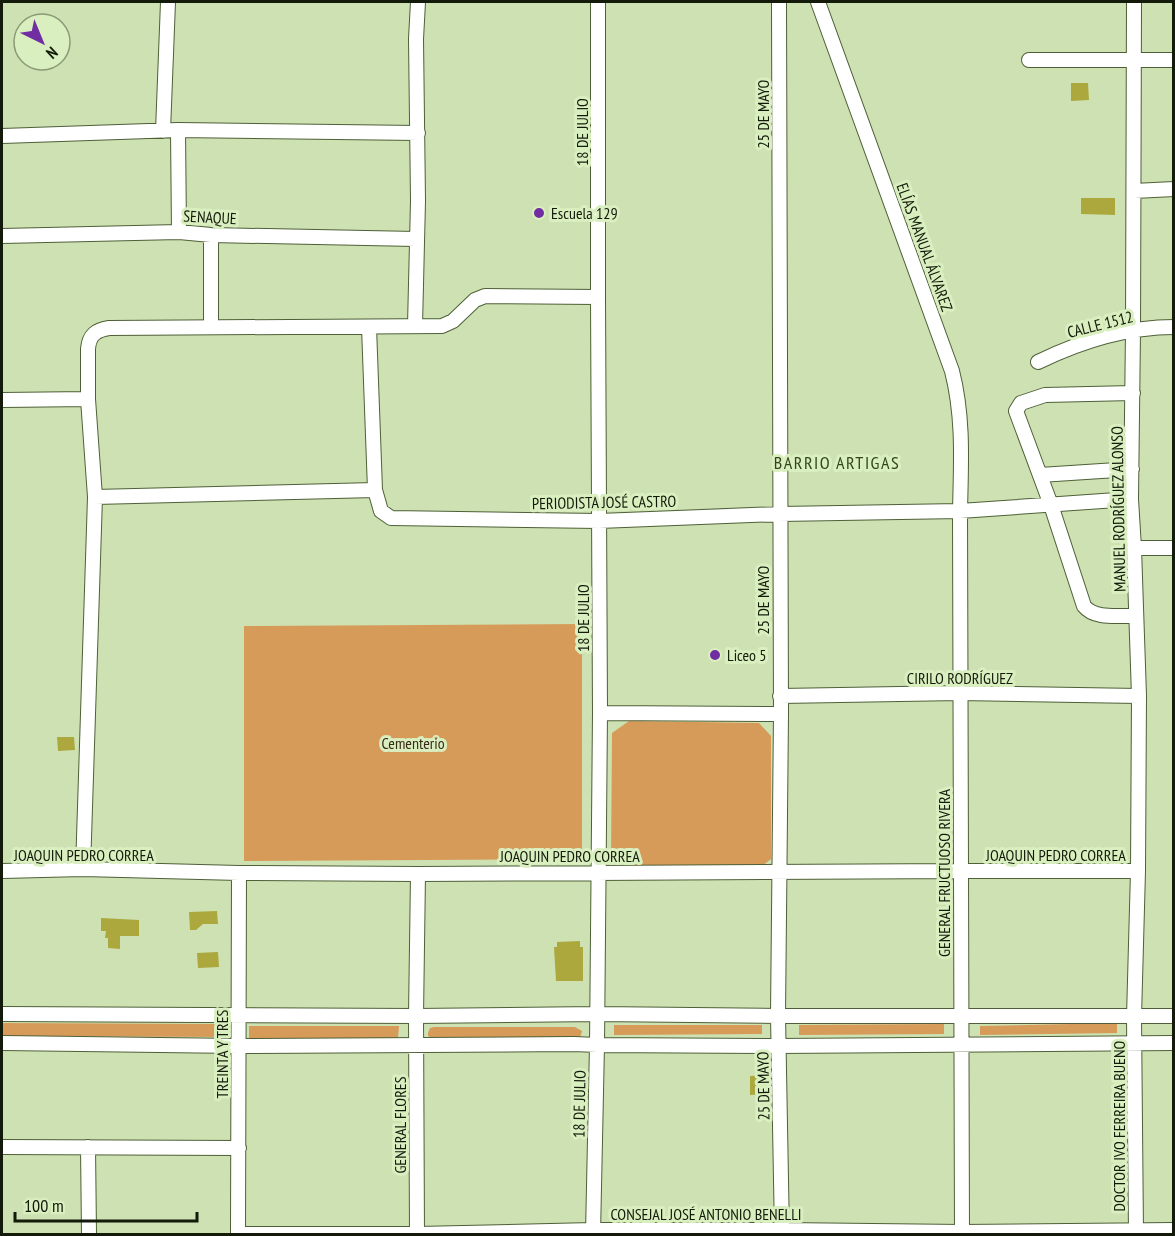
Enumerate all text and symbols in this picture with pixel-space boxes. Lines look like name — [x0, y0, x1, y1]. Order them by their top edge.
north arrow — [12, 12, 72, 72]
text: N — [42, 43, 62, 63]
street label: 25 DE MAYO — [753, 79, 773, 148]
street label: 18 DE JULIO — [572, 98, 592, 166]
street label: ELÍAS MANUAL ÁLVAREZ — [892, 180, 958, 314]
place label: Escuela 129 — [551, 203, 618, 223]
street label: SENAQUE — [183, 206, 237, 228]
marker: Escuela 129 — [532, 206, 546, 220]
street label: CALLE 1512 — [1065, 306, 1135, 342]
street label: MANUEL RODRÍGUEZ ALONSO — [1107, 426, 1129, 592]
district label: BARRIO ARTIGAS — [774, 451, 900, 474]
street label: PERIODISTA JOSÉ CASTRO — [532, 491, 676, 513]
street label: 25 DE MAYO — [753, 565, 773, 634]
street label: 18 DE JULIO — [573, 584, 593, 652]
place label: Liceo 5 — [727, 645, 767, 665]
marker: Liceo 5 — [708, 648, 722, 662]
street label: CIRILO RODRÍGUEZ — [907, 668, 1013, 688]
park label: Cementerio — [381, 733, 445, 753]
street label: GENERAL FRUCTUOSO RIVERA — [934, 789, 954, 957]
street label: JOAQUIN PEDRO CORREA — [13, 845, 154, 865]
street label: JOAQUIN PEDRO CORREA — [985, 845, 1126, 865]
street label: JOAQUIN PEDRO CORREA — [499, 846, 640, 866]
street label: TREINTA Y TRES — [212, 1009, 232, 1098]
street label: DOCTOR IVO FERREIRA BUENO — [1109, 1040, 1129, 1211]
street label: 25 DE MAYO — [752, 1051, 774, 1121]
street label: 18 DE JULIO — [568, 1070, 590, 1138]
street label: GENERAL FLORES — [390, 1076, 410, 1174]
scale bar — [15, 1185, 196, 1223]
text: 100 m — [24, 1194, 64, 1217]
street label: CONSEJAL JOSÉ ANTONIO BENELLI — [610, 1204, 802, 1224]

